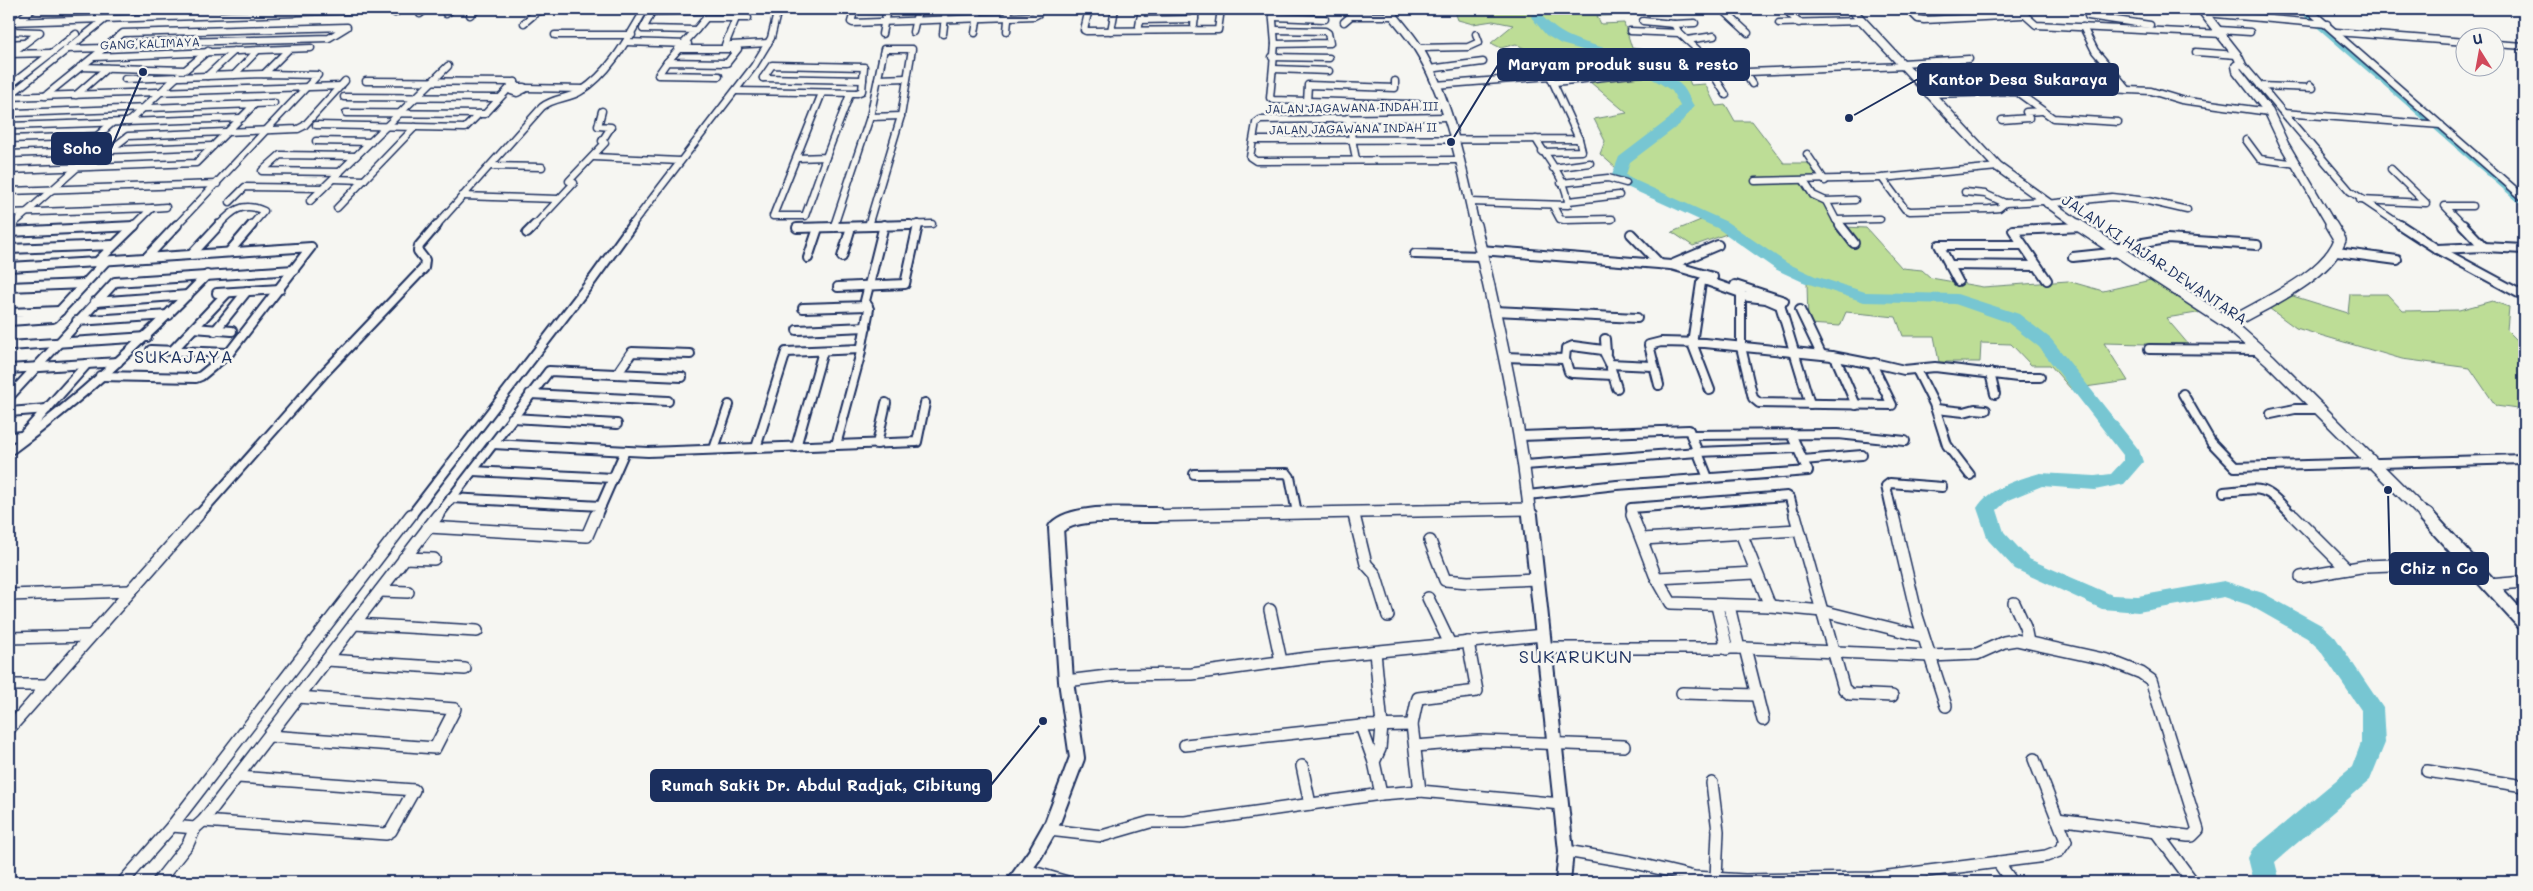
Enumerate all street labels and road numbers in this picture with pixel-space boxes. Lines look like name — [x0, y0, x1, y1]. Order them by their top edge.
street label: GANG KALIMAYA — [100, 33, 200, 53]
street label: JALAN JAGAWANA INDAH III — [1265, 97, 1439, 117]
street label: JALAN JAGAWANA INDAH II — [1269, 119, 1437, 137]
street label: JALAN KI HAJAR DEWANTARA — [2058, 189, 2252, 329]

